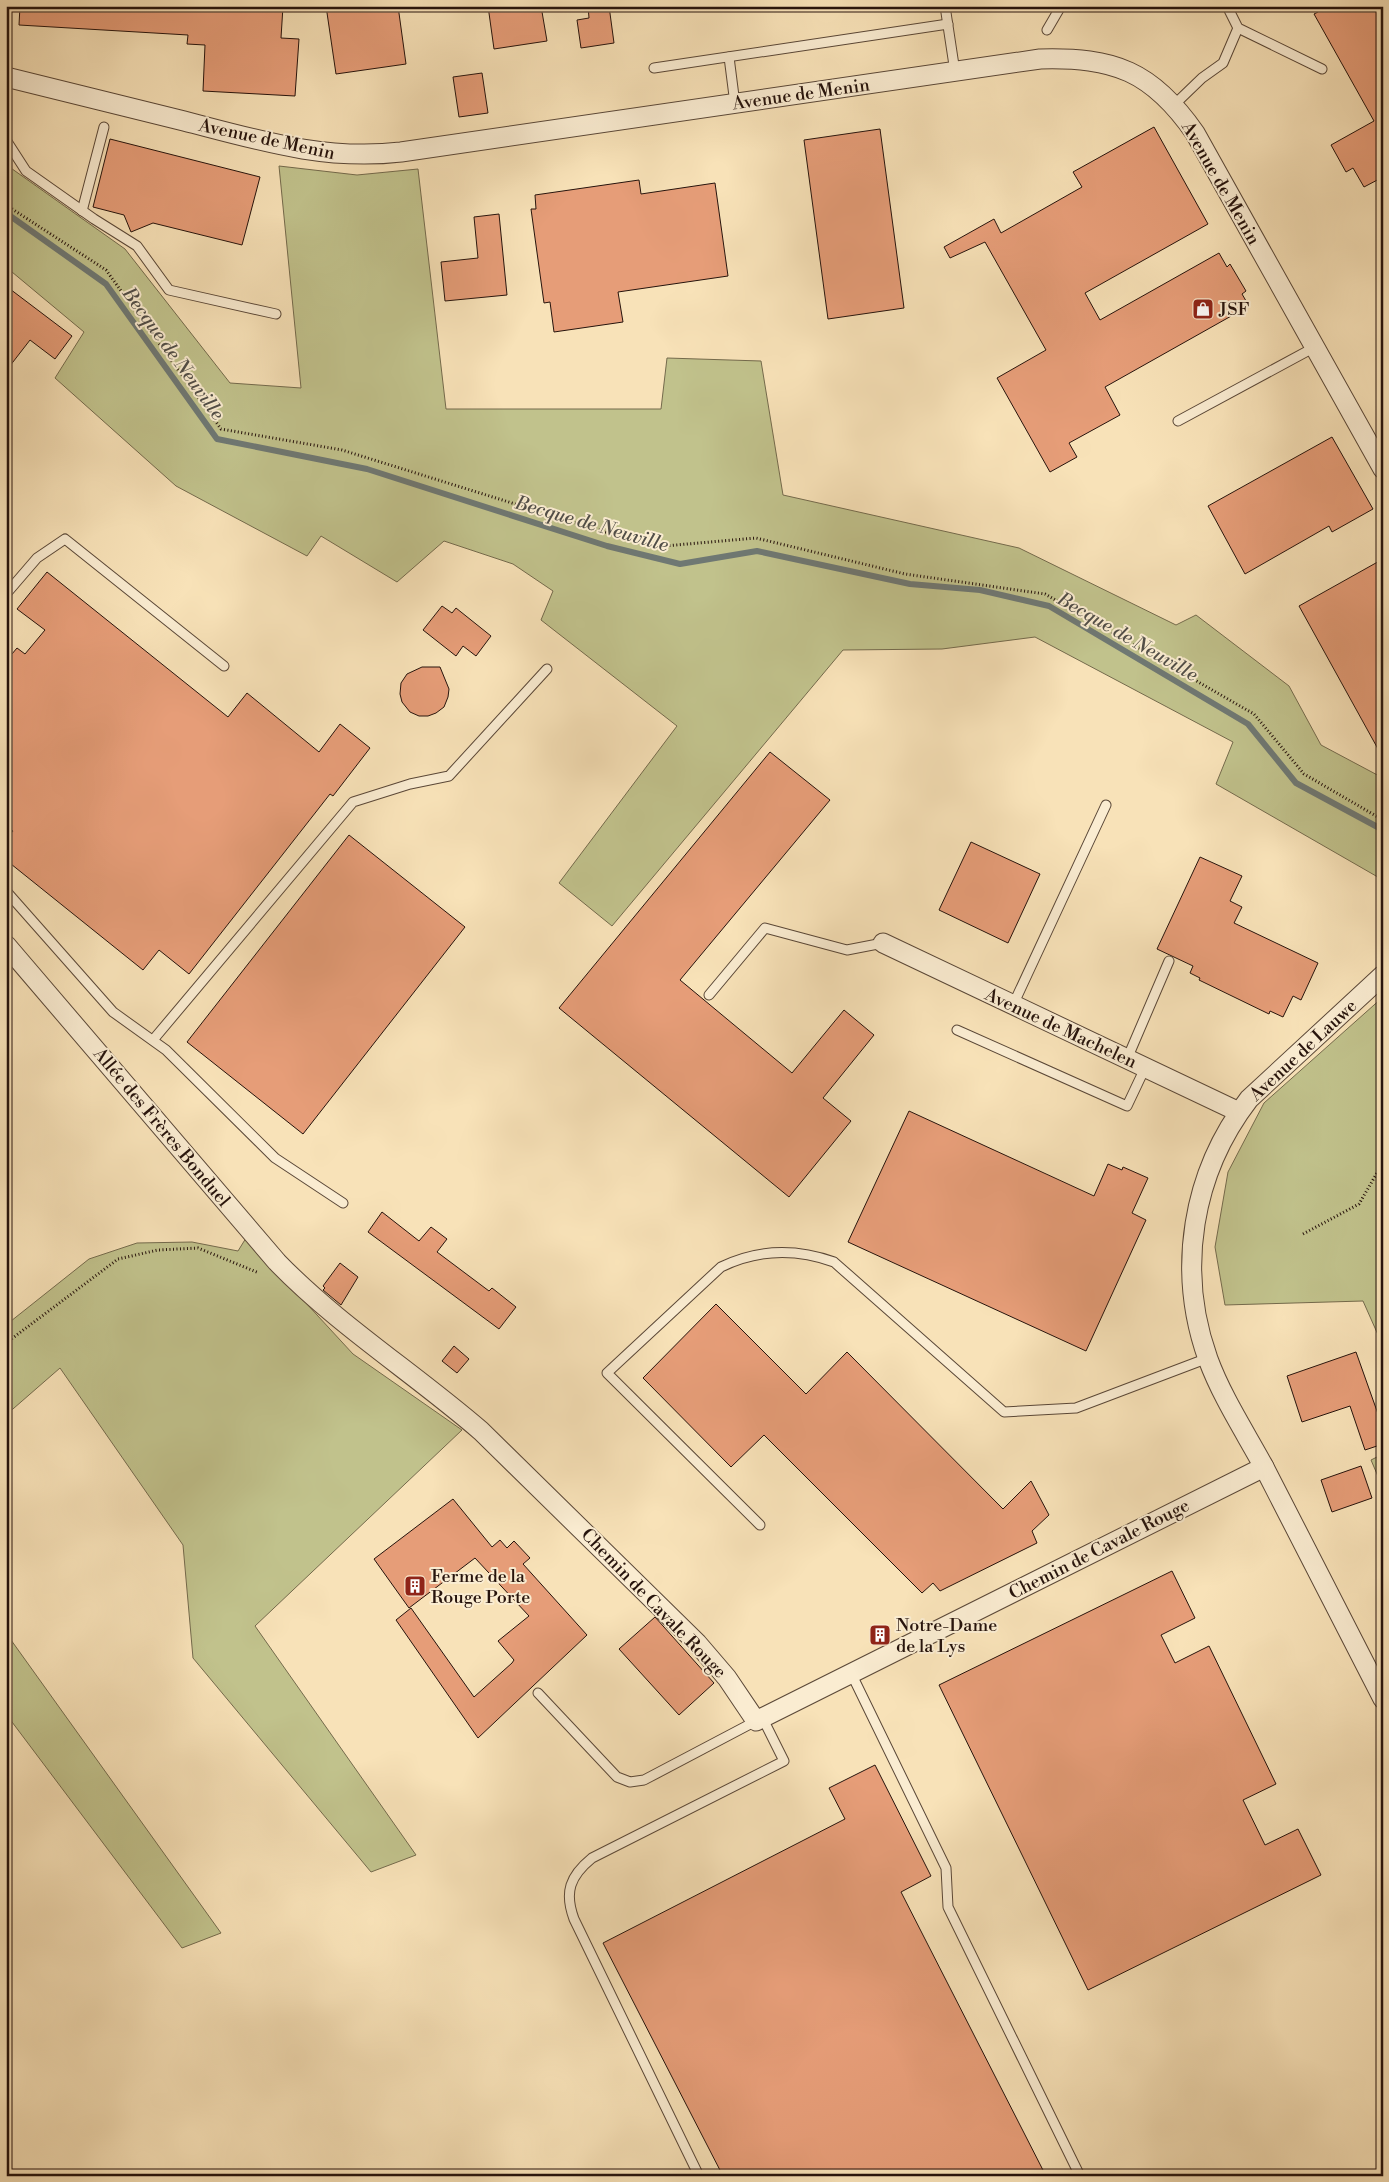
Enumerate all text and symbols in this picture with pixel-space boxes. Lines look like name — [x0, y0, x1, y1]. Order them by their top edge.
street label: Avenue de Menin — [730, 73, 871, 116]
street label: Avenue de Menin — [196, 114, 337, 165]
street label: Avenue de Menin — [1175, 117, 1265, 249]
water label: Becque de Neuville — [116, 282, 230, 425]
shop icon: JSF — [1191, 297, 1215, 321]
place label: JSF — [1218, 298, 1250, 321]
water label: Becque de Neuville — [511, 490, 671, 557]
water label: Becque de Neuville — [1052, 586, 1202, 687]
street label: Avenue de Machelen — [980, 983, 1141, 1074]
street label: Avenue de Lauwe — [1244, 995, 1362, 1107]
street label: Allée des Frères Bonduel — [88, 1042, 235, 1212]
street label: Chemin de Cavale Rouge — [1005, 1494, 1193, 1605]
street label: Chemin de Cavale Rouge — [576, 1524, 731, 1683]
place label: Ferme de la Rouge Porte — [431, 1565, 530, 1609]
building icon: Ferme de la Rouge Porte — [403, 1574, 427, 1598]
place label: Notre-Dame de la Lys — [896, 1614, 997, 1658]
building icon: Notre-Dame de la Lys — [868, 1623, 892, 1647]

